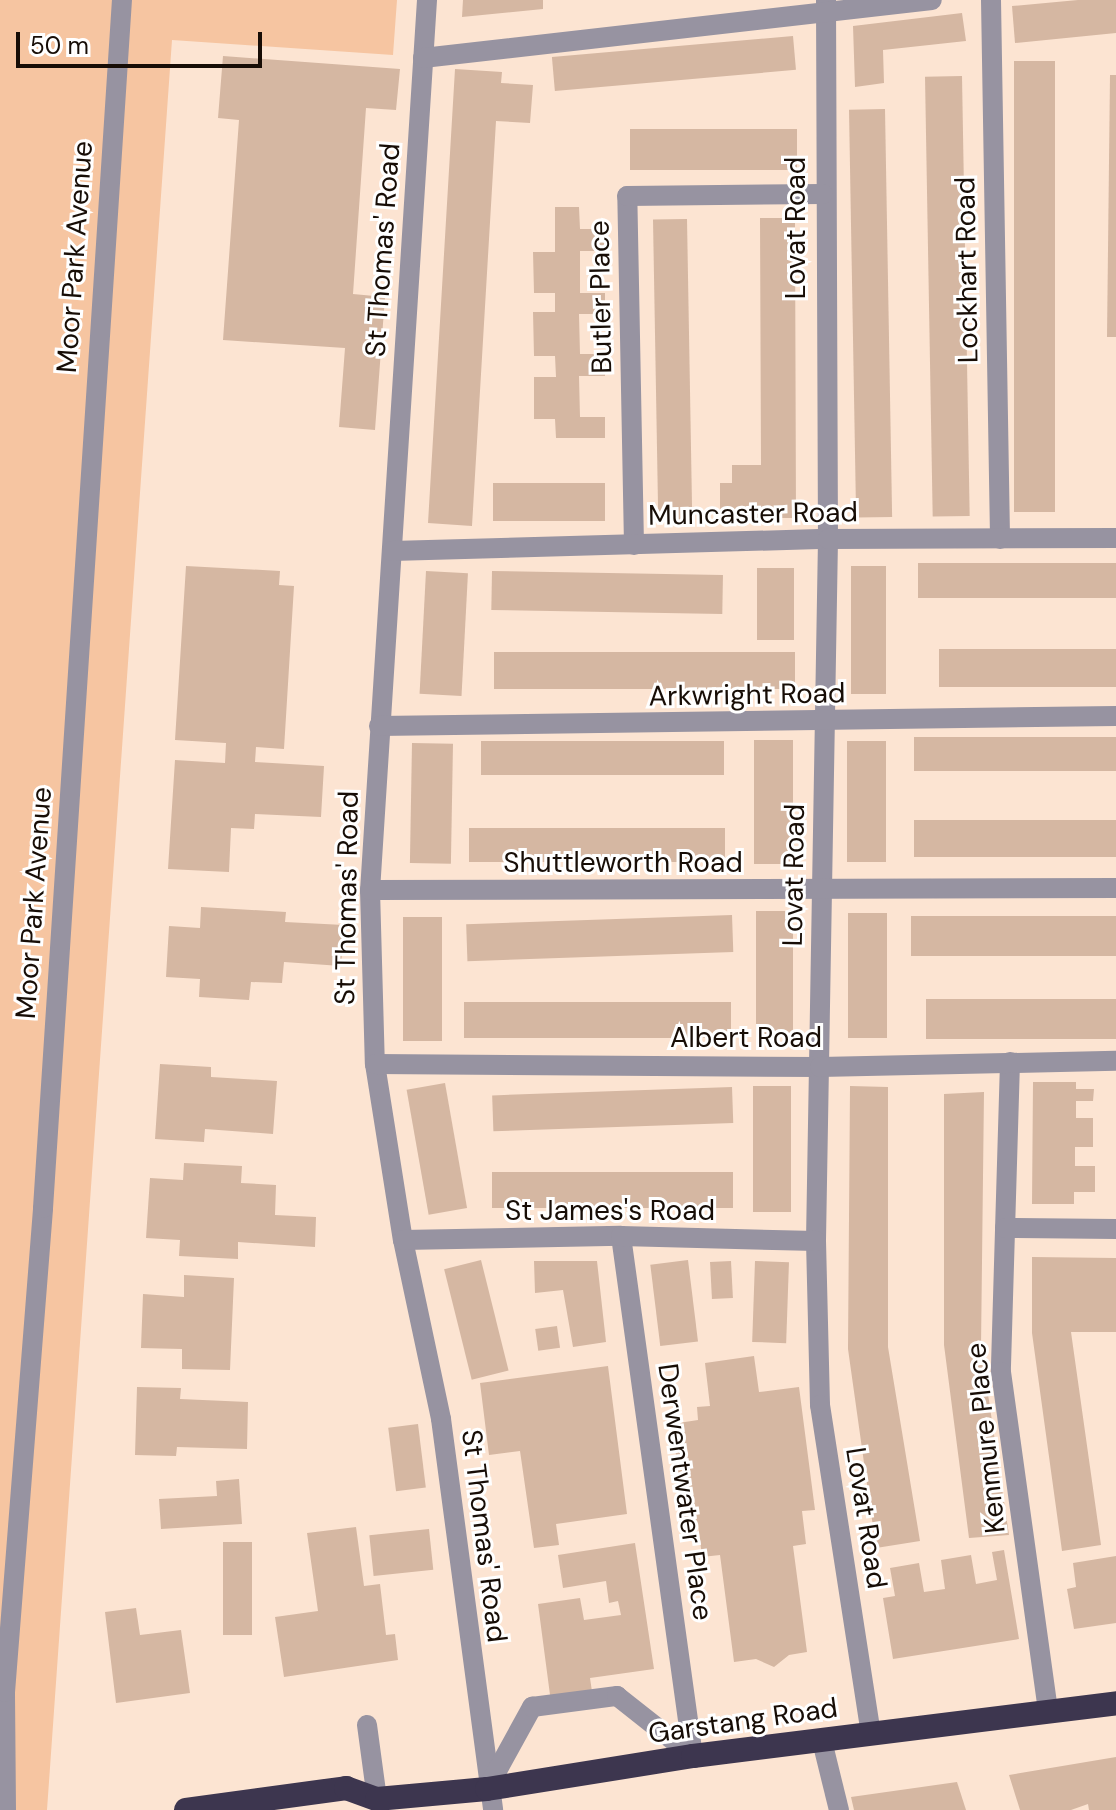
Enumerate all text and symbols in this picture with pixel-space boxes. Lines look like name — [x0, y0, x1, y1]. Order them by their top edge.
scale bar — [20, 16, 266, 66]
text: 50 m — [30, 30, 89, 61]
street label: Moor Park Avenue — [50, 140, 100, 374]
street label: St Thomas' Road — [359, 142, 407, 358]
street label: Lovat Road — [779, 157, 813, 299]
street label: Lockhart Road — [949, 177, 985, 363]
street label: Butler Place — [583, 220, 619, 374]
street label: Muncaster Road — [648, 495, 858, 533]
street label: Arkwright Road — [648, 676, 846, 714]
street label: Moor Park Avenue — [9, 786, 59, 1020]
street label: St Thomas' Road — [328, 791, 366, 1005]
street label: Lovat Road — [776, 803, 812, 947]
street label: Shuttleworth Road — [503, 846, 743, 880]
street label: Albert Road — [670, 1021, 822, 1055]
street label: St James's Road — [505, 1194, 715, 1228]
street label: Kenmure Place — [959, 1341, 1013, 1535]
street label: Derwentwater Place — [650, 1361, 720, 1623]
street label: St Thomas' Road — [454, 1428, 514, 1644]
street label: Lovat Road — [838, 1445, 894, 1591]
street label: Garstang Road — [646, 1691, 840, 1751]

